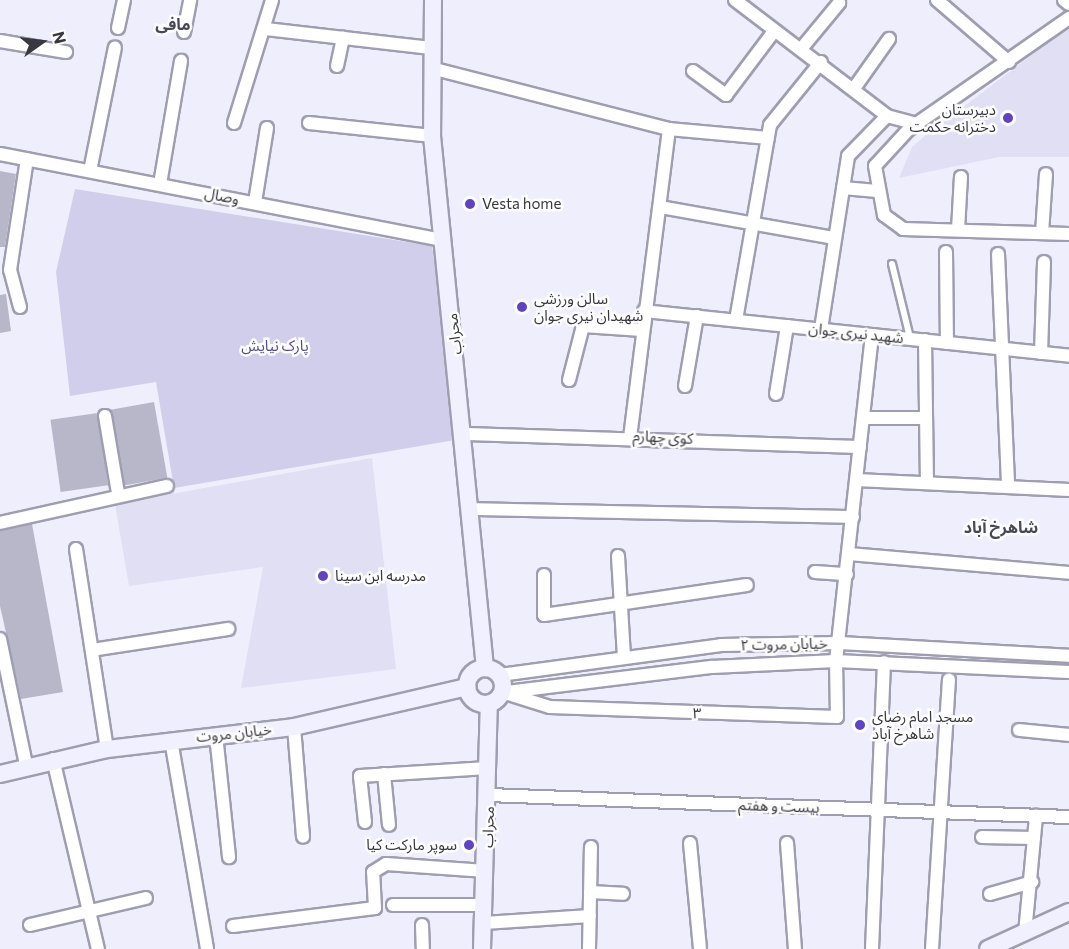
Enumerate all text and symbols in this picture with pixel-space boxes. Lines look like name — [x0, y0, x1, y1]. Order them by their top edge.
north arrow — [12, 12, 72, 72]
district label: مافی — [155, 14, 191, 34]
text: N — [49, 29, 71, 46]
place label: دبیرستان دخترانه حکمت — [910, 100, 996, 135]
marker: دبیرستان دخترانه حکمت — [1001, 111, 1015, 125]
street label: وصال — [203, 184, 241, 208]
place label: Vesta home — [482, 195, 561, 213]
marker: Vesta home — [463, 197, 477, 211]
place label: سالن ورزشی شهیدان نیری جوان — [534, 289, 643, 324]
marker: سالن ورزشی شهیدان نیری جوان — [515, 300, 529, 314]
street label: محراب — [443, 312, 465, 356]
street label: شهید نیری جوان — [808, 319, 904, 347]
park label: پارک نیایش — [241, 337, 309, 355]
street label: کوی چهارم — [632, 426, 694, 448]
district label: شاهرخ آباد — [964, 517, 1038, 537]
place label: مدرسه ابن سینا — [335, 567, 426, 585]
marker: مدرسه ابن سینا — [316, 569, 330, 583]
street label: خیابان مروت ۲ — [740, 634, 828, 654]
street label: ۳ — [692, 704, 702, 722]
place label: مسجد امام رضای شاهرخ آباد — [872, 707, 973, 742]
marker: مسجد امام رضای شاهرخ آباد — [853, 718, 867, 732]
street label: خیابان مروت — [195, 720, 273, 746]
street label: بیست و هفتم — [738, 796, 820, 816]
street label: محراب — [478, 806, 498, 848]
place label: سوپر مارکت کیا — [366, 836, 457, 854]
marker: سوپر مارکت کیا — [462, 838, 476, 852]

